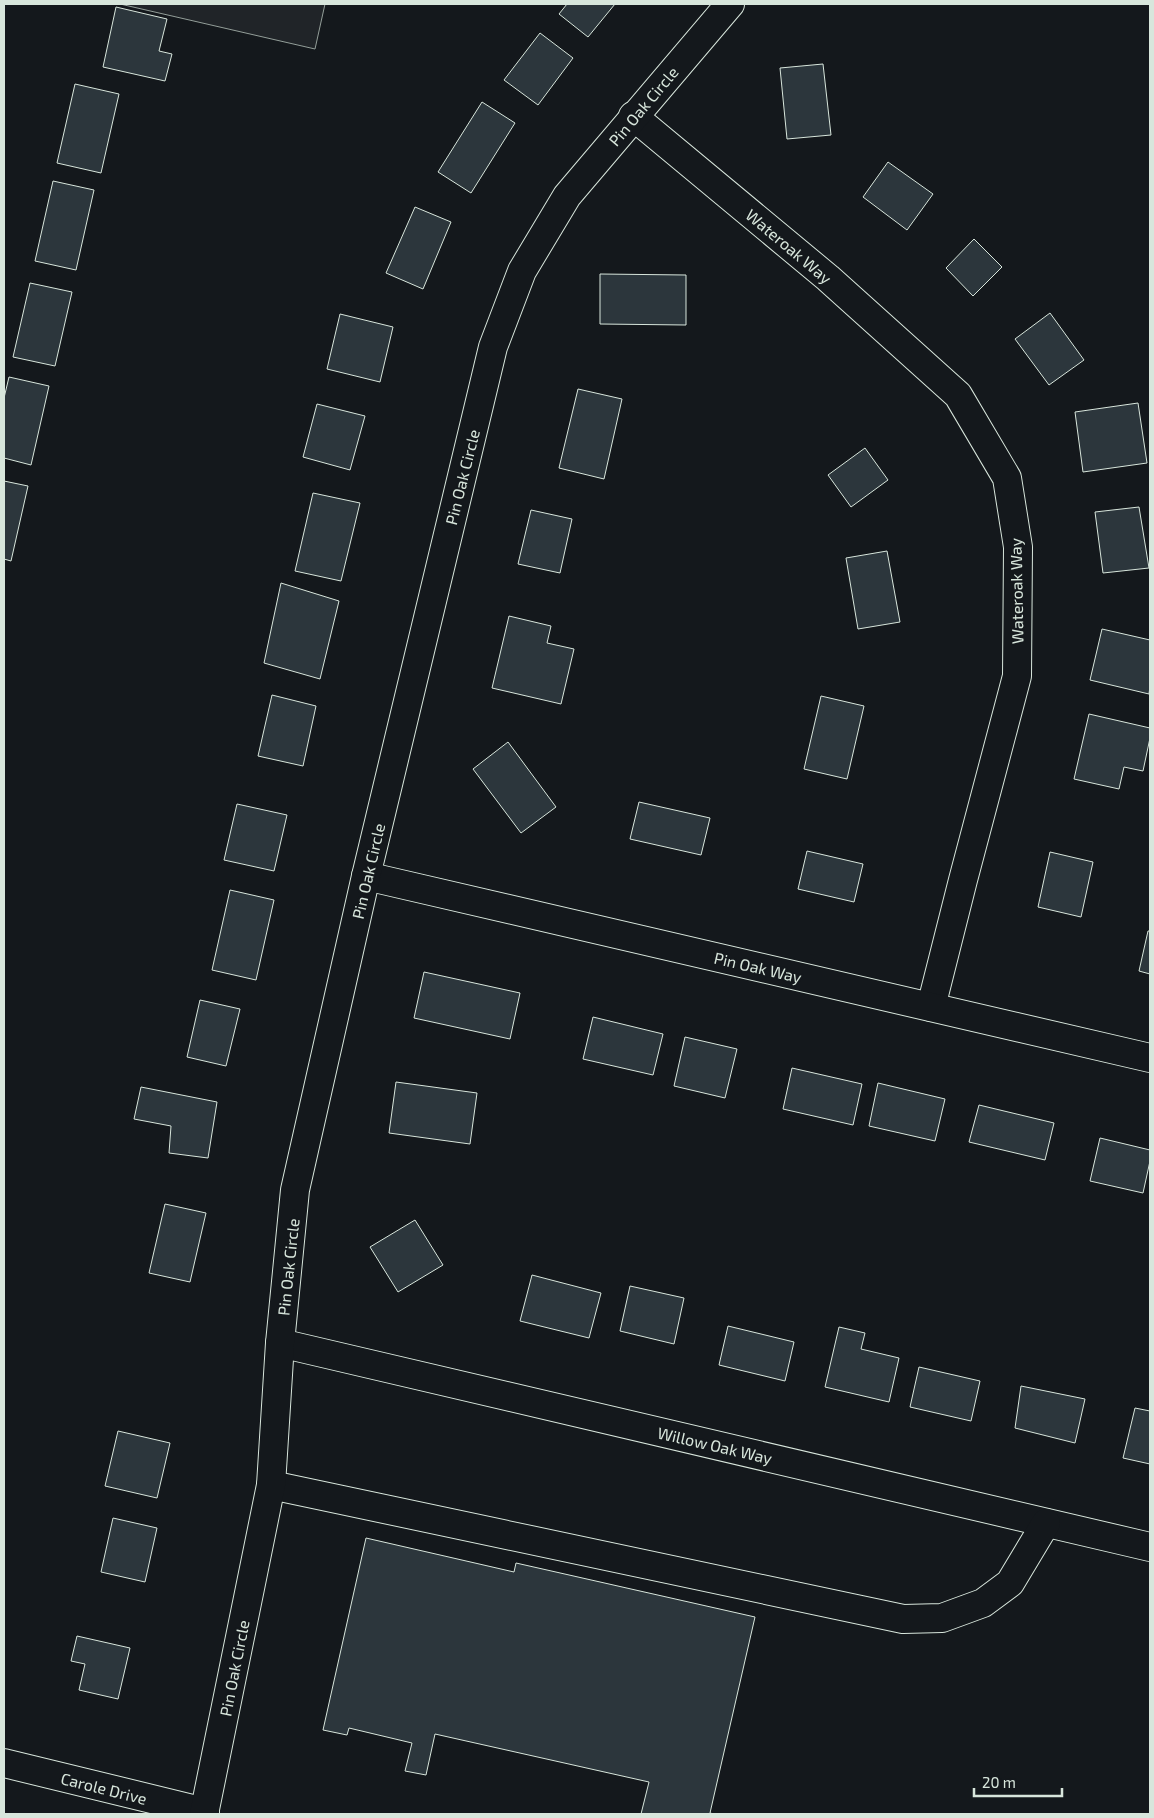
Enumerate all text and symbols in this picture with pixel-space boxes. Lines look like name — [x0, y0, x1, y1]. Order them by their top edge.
street label: Pin Oak Circle — [604, 62, 682, 150]
street label: Wateroak Way — [742, 205, 836, 288]
street label: Pin Oak Circle — [441, 427, 483, 527]
street label: Wateroak Way — [1006, 537, 1026, 644]
street label: Pin Oak Circle — [348, 821, 388, 921]
street label: Pin Oak Way — [712, 948, 804, 986]
street label: Pin Oak Circle — [273, 1217, 303, 1317]
street label: Willow Oak Way — [656, 1423, 775, 1468]
street label: Pin Oak Circle — [215, 1618, 253, 1718]
scale bar — [974, 1766, 1062, 1798]
street label: Carole Drive — [59, 1768, 149, 1808]
text: 20 m — [982, 1773, 1016, 1791]

